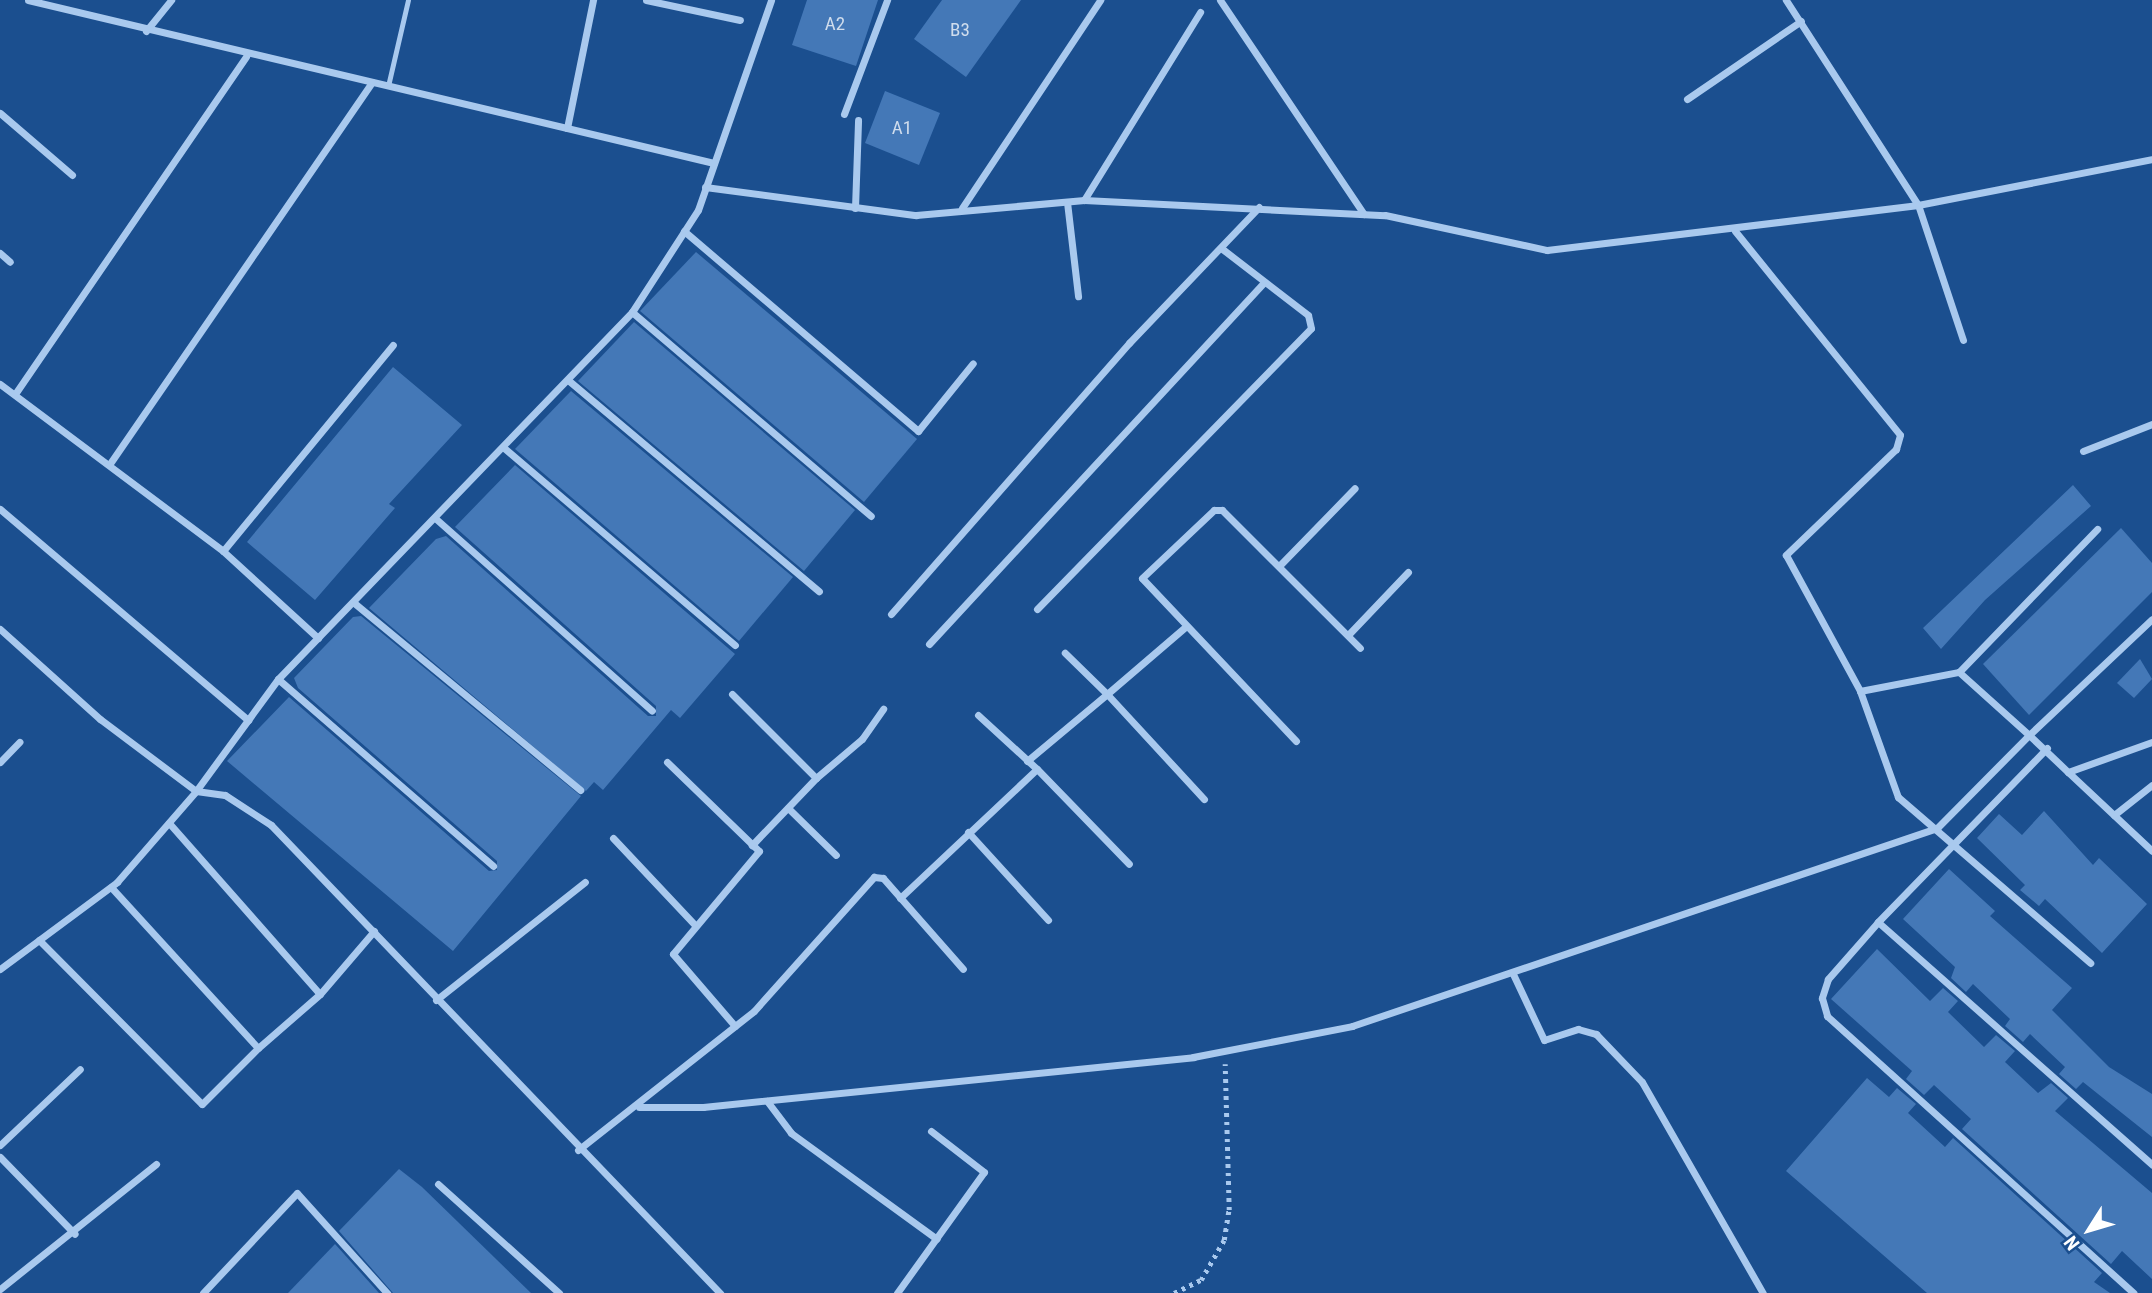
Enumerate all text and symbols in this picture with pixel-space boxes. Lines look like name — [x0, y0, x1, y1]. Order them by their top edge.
house number: A2 — [825, 13, 845, 35]
house number: B3 — [950, 19, 970, 41]
house number: A1 — [892, 117, 912, 139]
north arrow — [2054, 1195, 2124, 1265]
text: N — [2059, 1231, 2085, 1255]

